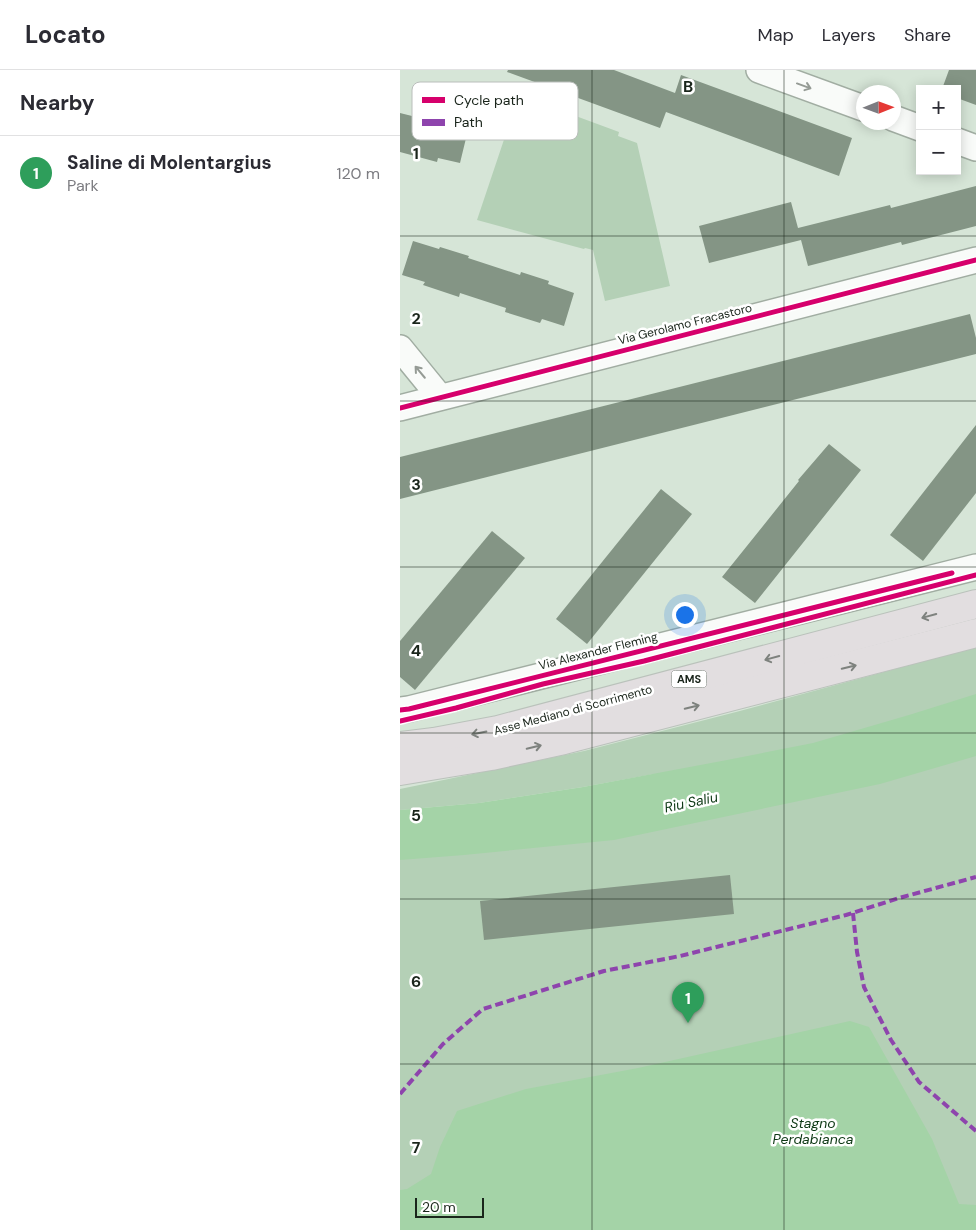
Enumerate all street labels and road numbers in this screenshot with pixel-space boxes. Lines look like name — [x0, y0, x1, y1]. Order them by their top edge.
street label: Via Gerolamo Fracastoro — [616, 300, 754, 348]
street label: Via Alexander Fleming — [537, 628, 660, 674]
road number: AMS — [672, 670, 706, 688]
street label: Asse Mediano di Scorrimento — [492, 681, 654, 739]

